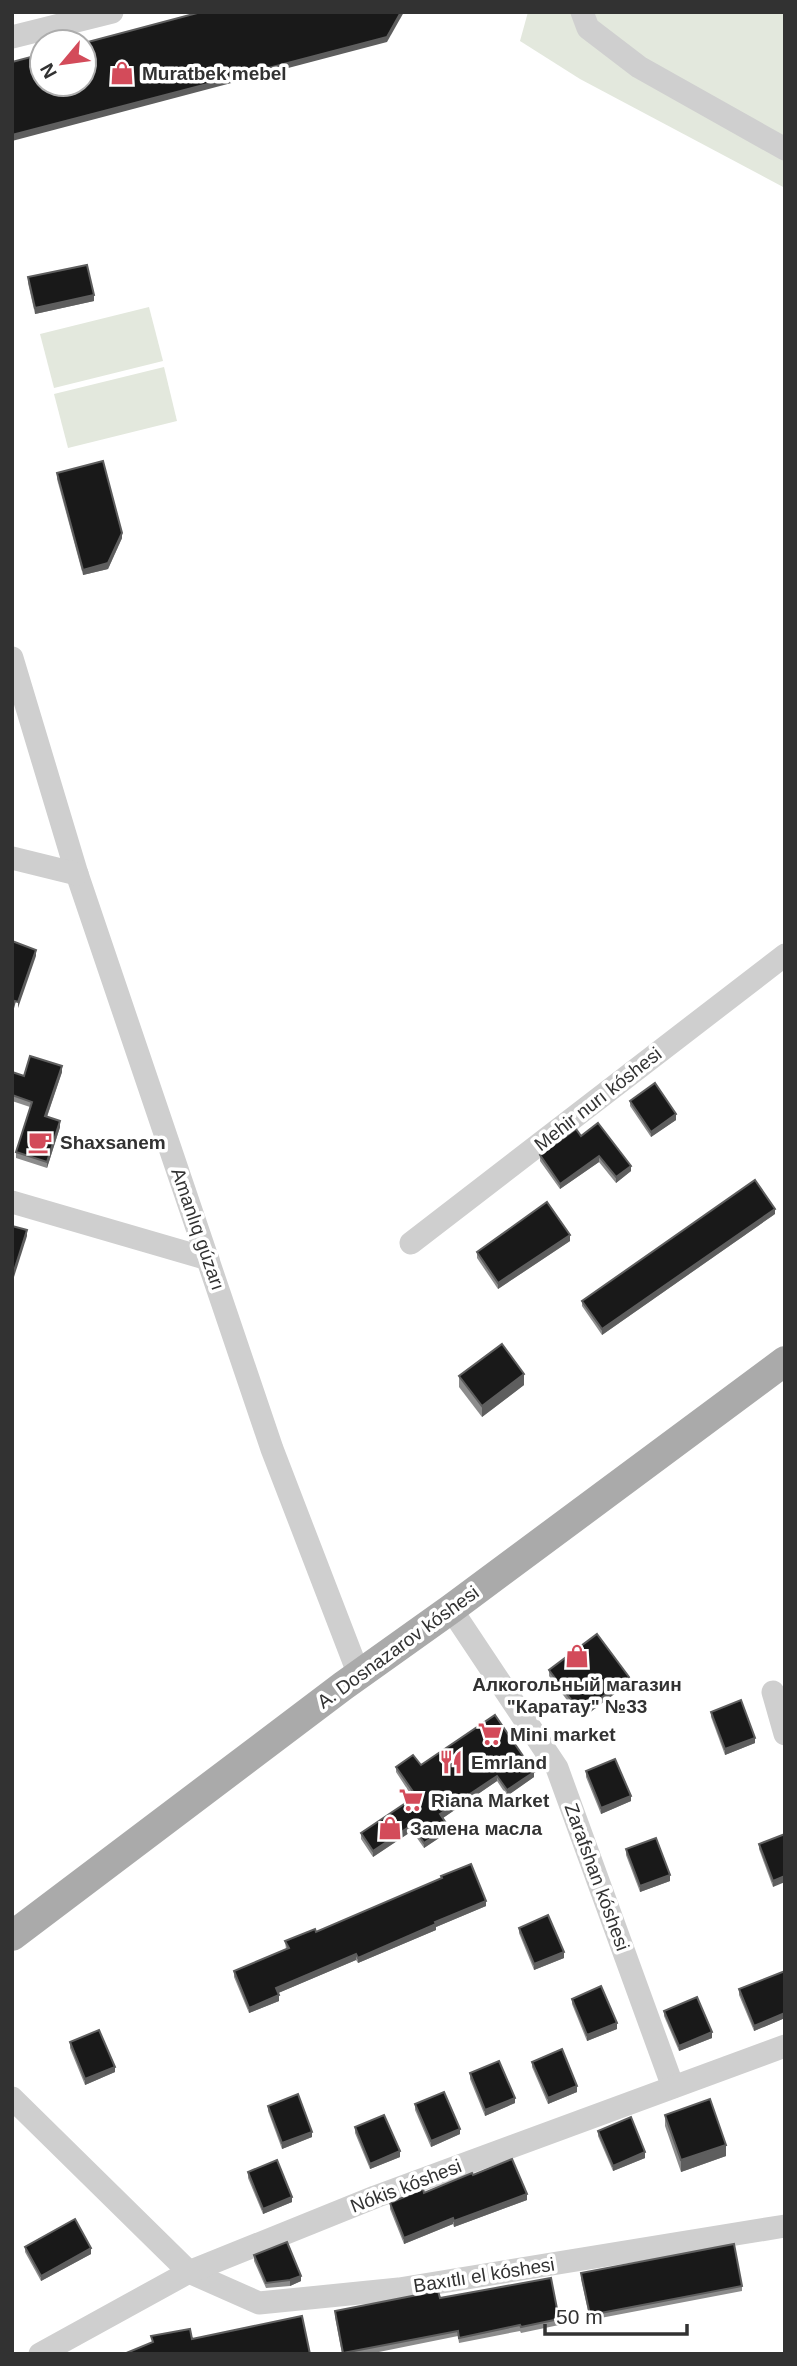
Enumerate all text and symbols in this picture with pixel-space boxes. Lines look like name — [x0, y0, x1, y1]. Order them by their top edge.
north arrow — [28, 28, 98, 98]
shop icon: Muratbek mebel — [108, 59, 136, 87]
text: N — [36, 60, 61, 82]
place label: Muratbek mebel — [142, 63, 287, 84]
street label: Mehir nurı kóshesi — [530, 1043, 666, 1155]
cafe icon: Shaxsanem — [26, 1128, 54, 1156]
place label: Shaxsanem — [60, 1132, 166, 1153]
street label: Amanlıq gúzarı — [167, 1165, 229, 1293]
street label: A. Dosnazarov kóshesi — [313, 1581, 483, 1713]
shop icon: Алкогольный магазин "Каратау" №33 — [563, 1642, 591, 1670]
place label: Алкогольный магазин "Каратау" №33 — [472, 1674, 682, 1717]
supermarket icon: Mini market — [476, 1720, 504, 1748]
place label: Mini market — [510, 1724, 616, 1745]
restaurant icon: Emrland — [437, 1748, 465, 1776]
place label: Emrland — [471, 1752, 547, 1773]
supermarket icon: Riana Market — [397, 1786, 425, 1814]
place label: Riana Market — [431, 1790, 550, 1811]
street label: Zarafshan kóshesi — [561, 1800, 633, 1954]
shop icon: Замена масла — [376, 1814, 404, 1842]
place label: Замена масла — [410, 1818, 542, 1839]
street label: Nókis kóshesi — [348, 2155, 464, 2217]
street label: Baxıtlı el kóshesi — [412, 2253, 556, 2297]
scale bar — [545, 2292, 687, 2336]
text: 50 m — [556, 2305, 603, 2328]

